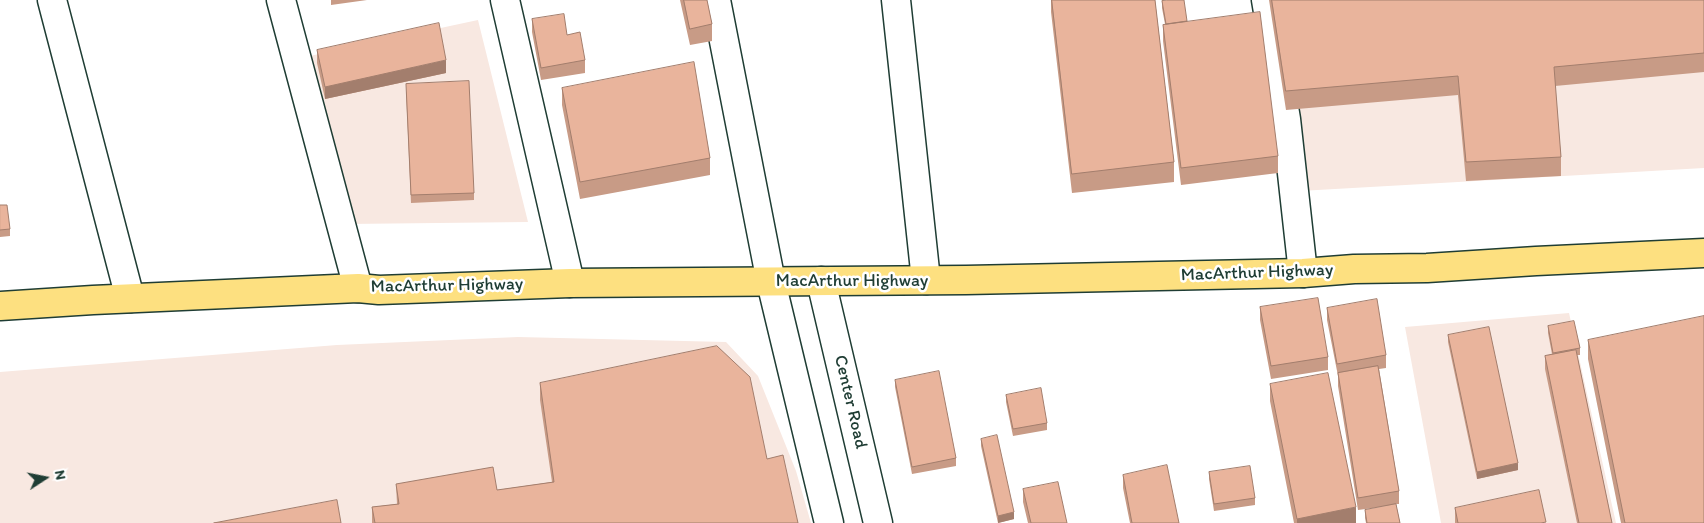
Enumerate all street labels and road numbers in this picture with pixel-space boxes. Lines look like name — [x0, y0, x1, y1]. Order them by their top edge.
street label: MacArthur Highway — [1180, 260, 1334, 286]
street label: MacArthur Highway — [776, 270, 928, 292]
street label: MacArthur Highway — [371, 274, 523, 298]
street label: Center Road — [829, 353, 871, 451]

